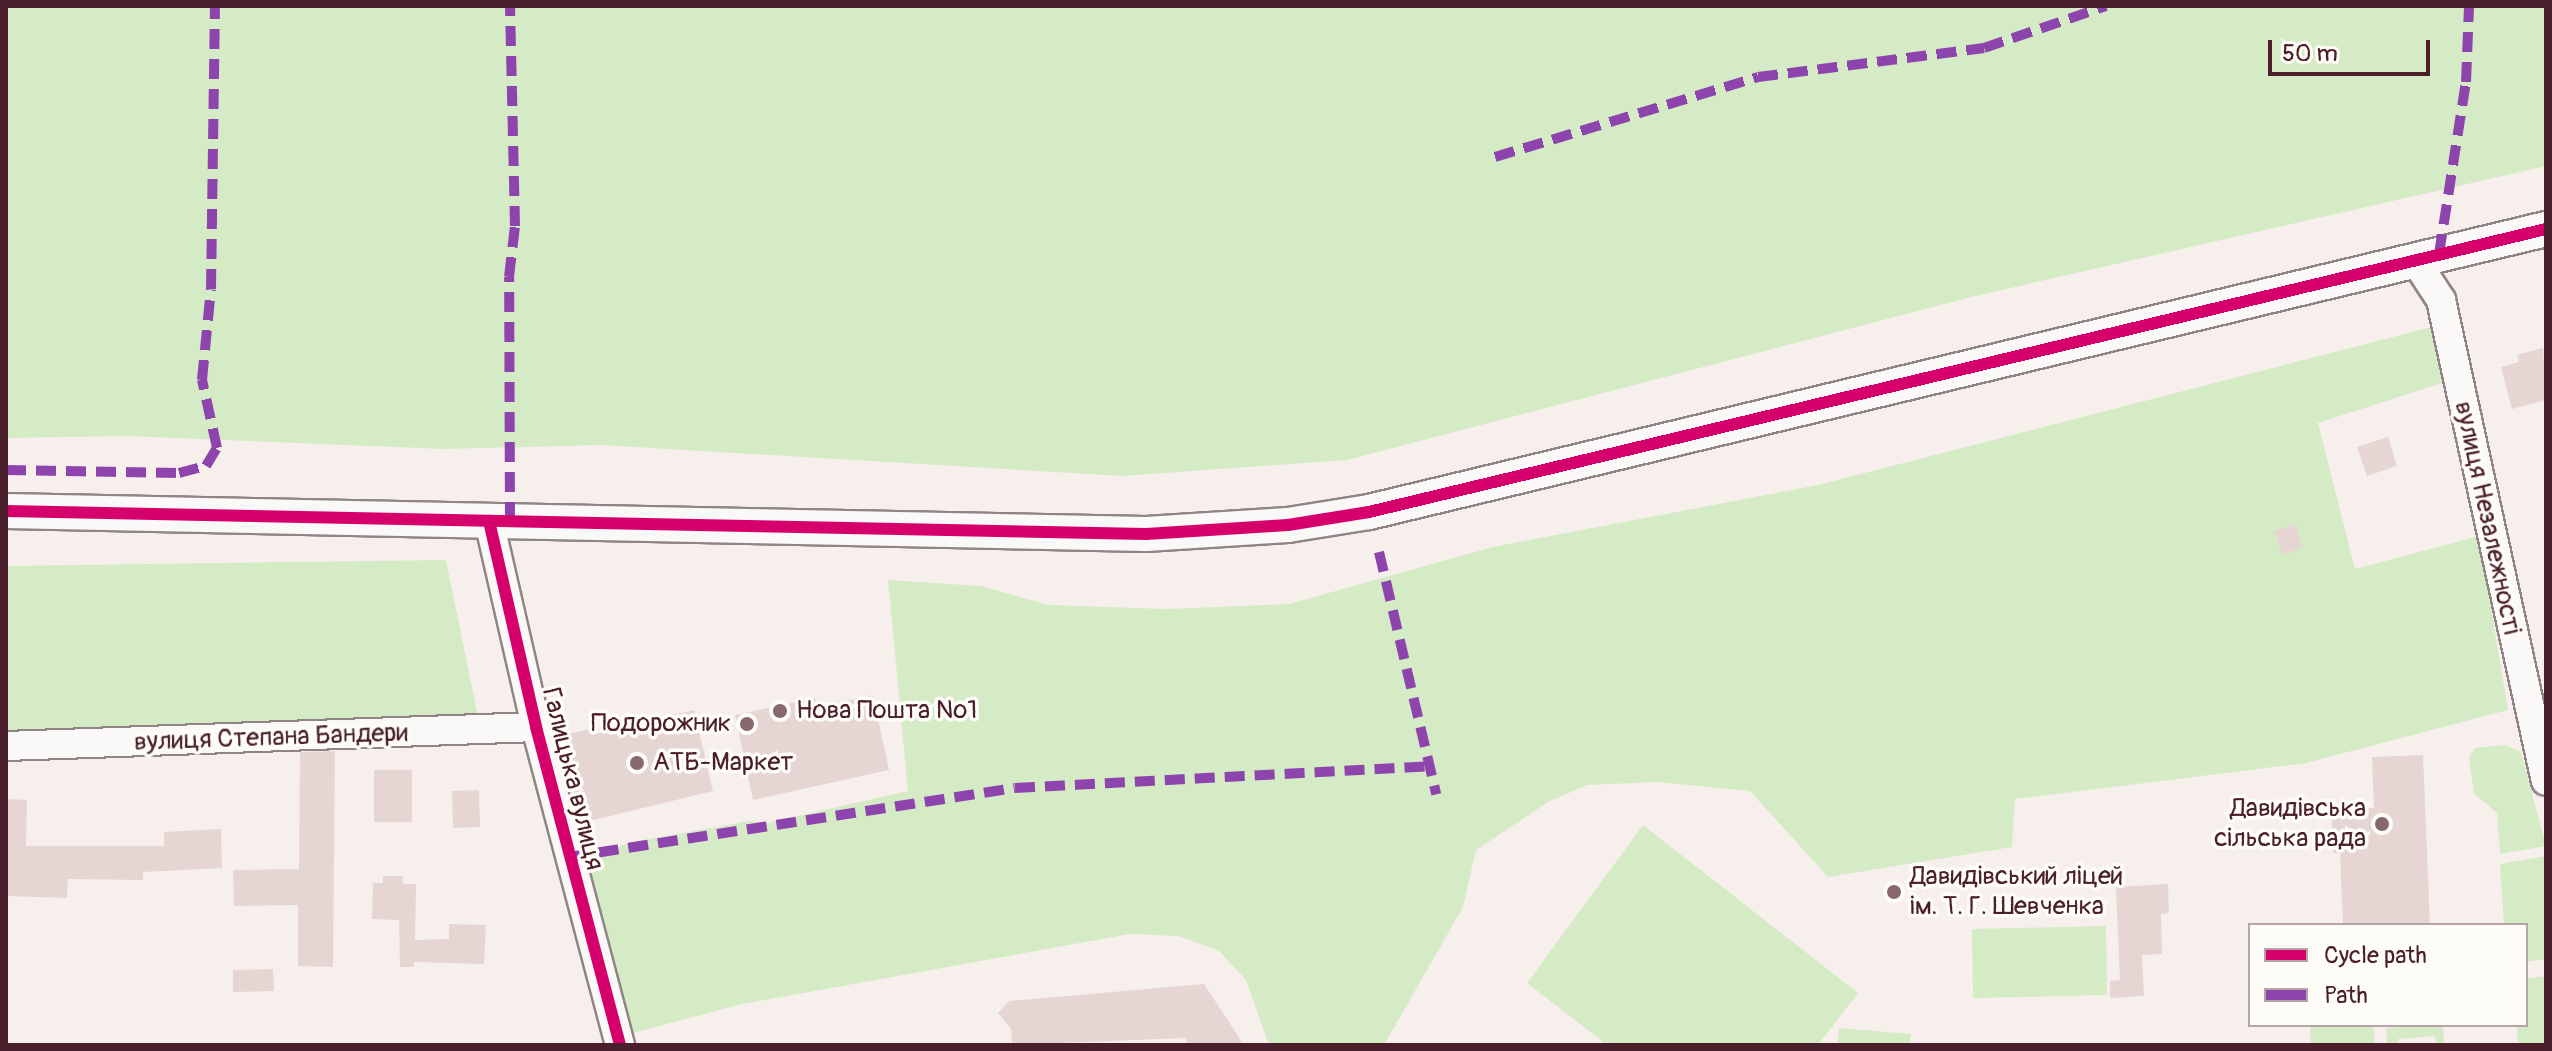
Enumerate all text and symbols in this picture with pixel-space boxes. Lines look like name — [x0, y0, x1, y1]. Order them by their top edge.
scale bar — [2272, 24, 2434, 74]
text: 50 m — [2282, 39, 2338, 68]
street label: вулиця Незалежності — [2447, 399, 2527, 637]
street label: Галицька вулиця — [534, 685, 610, 873]
place label: Нова Пошта №1 — [796, 695, 977, 727]
marker: Нова Пошта №1 — [771, 702, 789, 720]
place label: Подорожник — [591, 708, 731, 740]
marker: Подорожник — [738, 715, 756, 733]
street label: вулиця Степана Бандери — [133, 718, 409, 758]
place label: АТБ-Маркет — [653, 747, 793, 779]
marker: АТБ-Маркет — [628, 754, 646, 772]
place label: Давидівська сільська рада — [2214, 793, 2366, 854]
marker: Давидівська сільська рада — [2373, 815, 2391, 833]
place label: Давидівський ліцей ім. Т. Г. Шевченка — [1910, 861, 2123, 922]
marker: Давидівський ліцей ім. Т. Г. Шевченка — [1885, 883, 1903, 901]
legend — [2248, 923, 2528, 1027]
text: Cycle path — [2324, 941, 2427, 970]
text: Path — [2324, 981, 2368, 1010]

